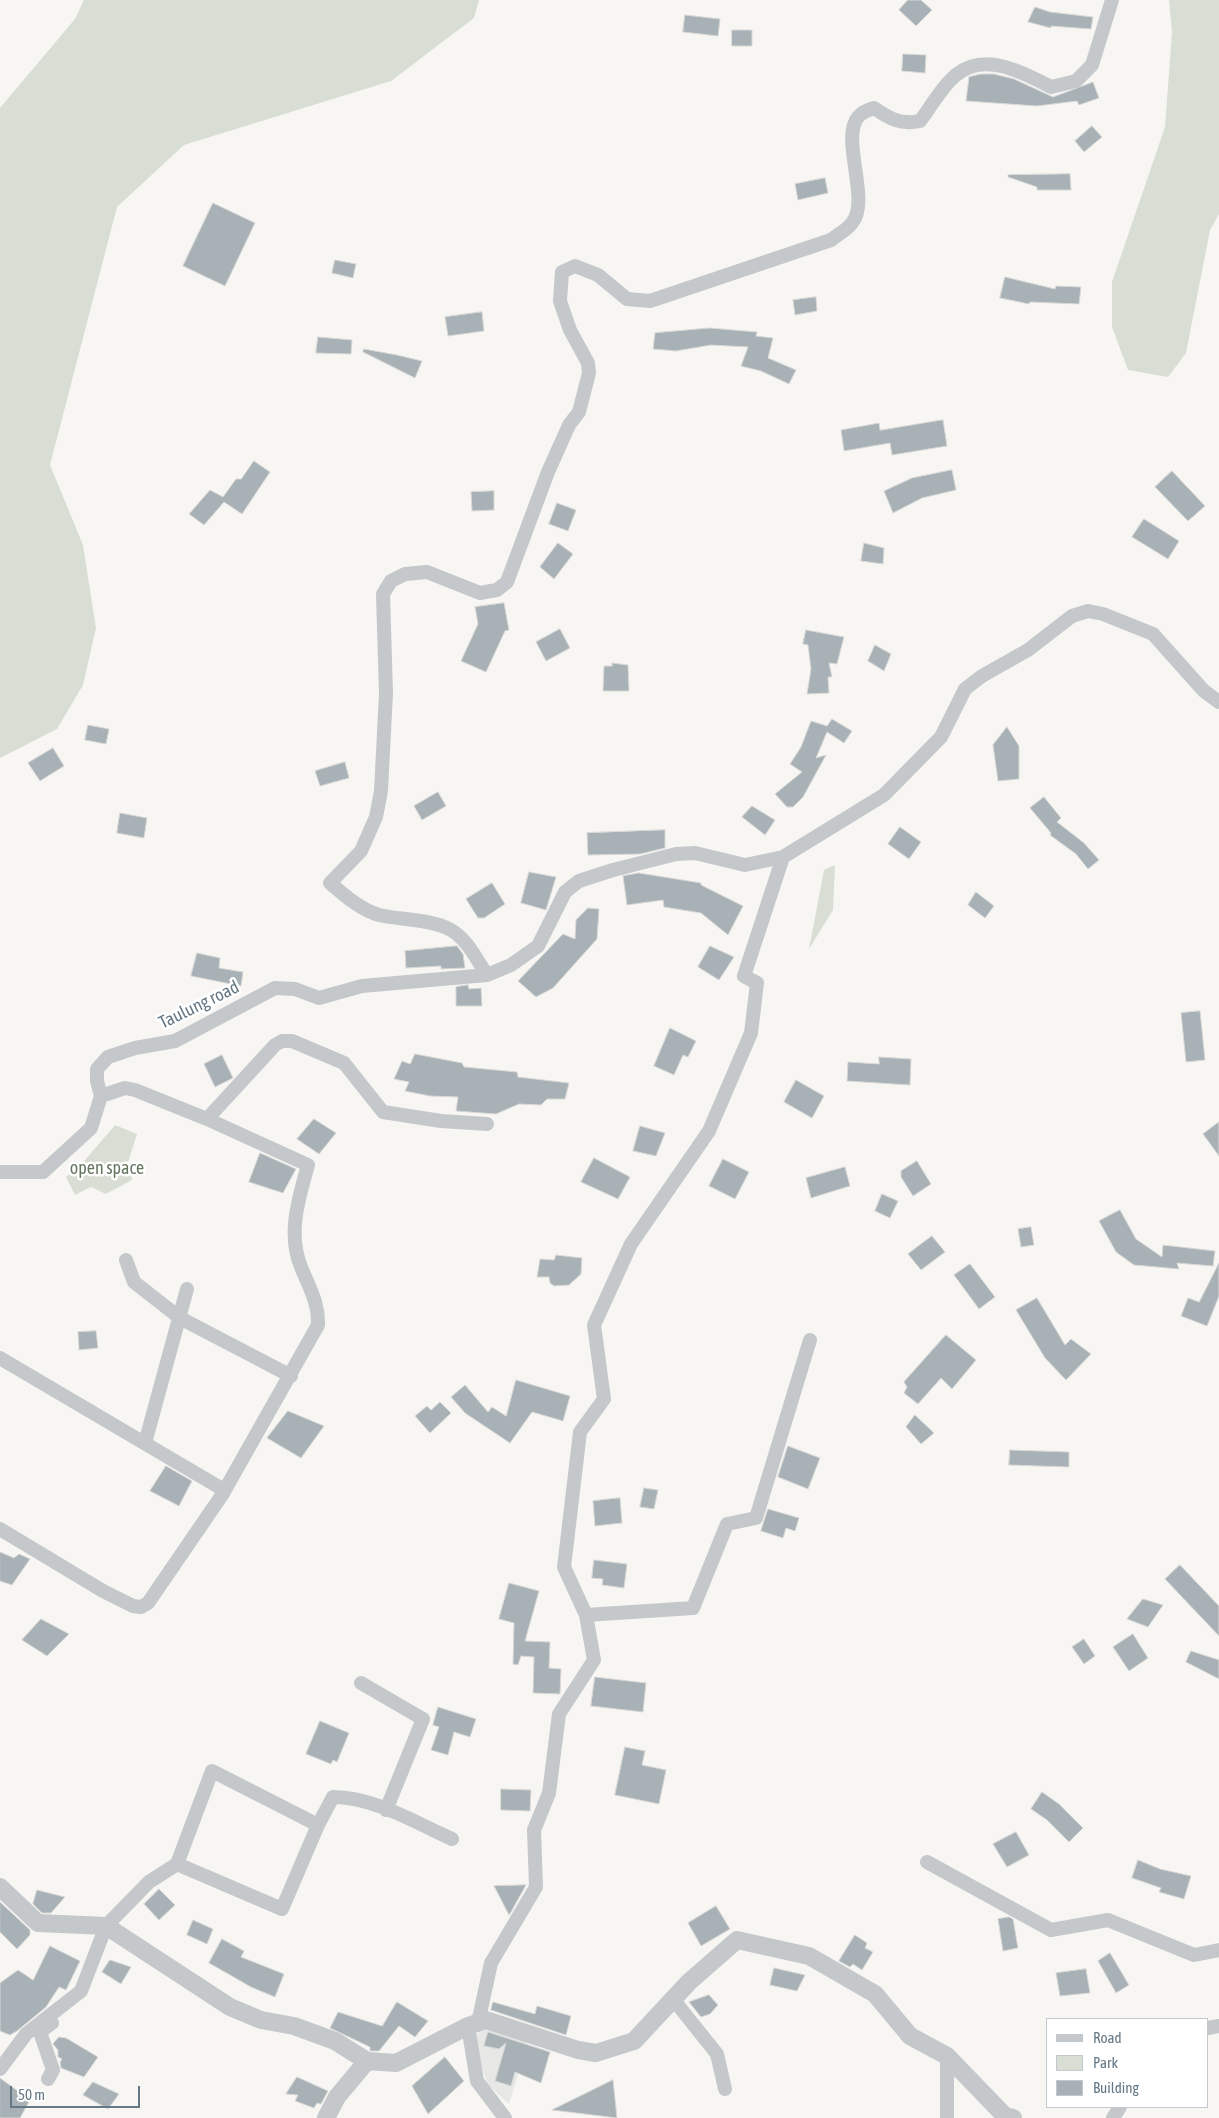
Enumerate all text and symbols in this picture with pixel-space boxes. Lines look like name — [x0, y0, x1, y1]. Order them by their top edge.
street label: Taulung road — [155, 976, 243, 1034]
park label: open space — [70, 1157, 144, 1179]
legend — [1046, 2018, 1209, 2108]
text: Road — [1093, 2029, 1122, 2046]
text: Park — [1093, 2054, 1118, 2071]
scale bar — [12, 2076, 142, 2108]
text: Building — [1093, 2079, 1139, 2096]
text: 50 m — [18, 2086, 45, 2103]

